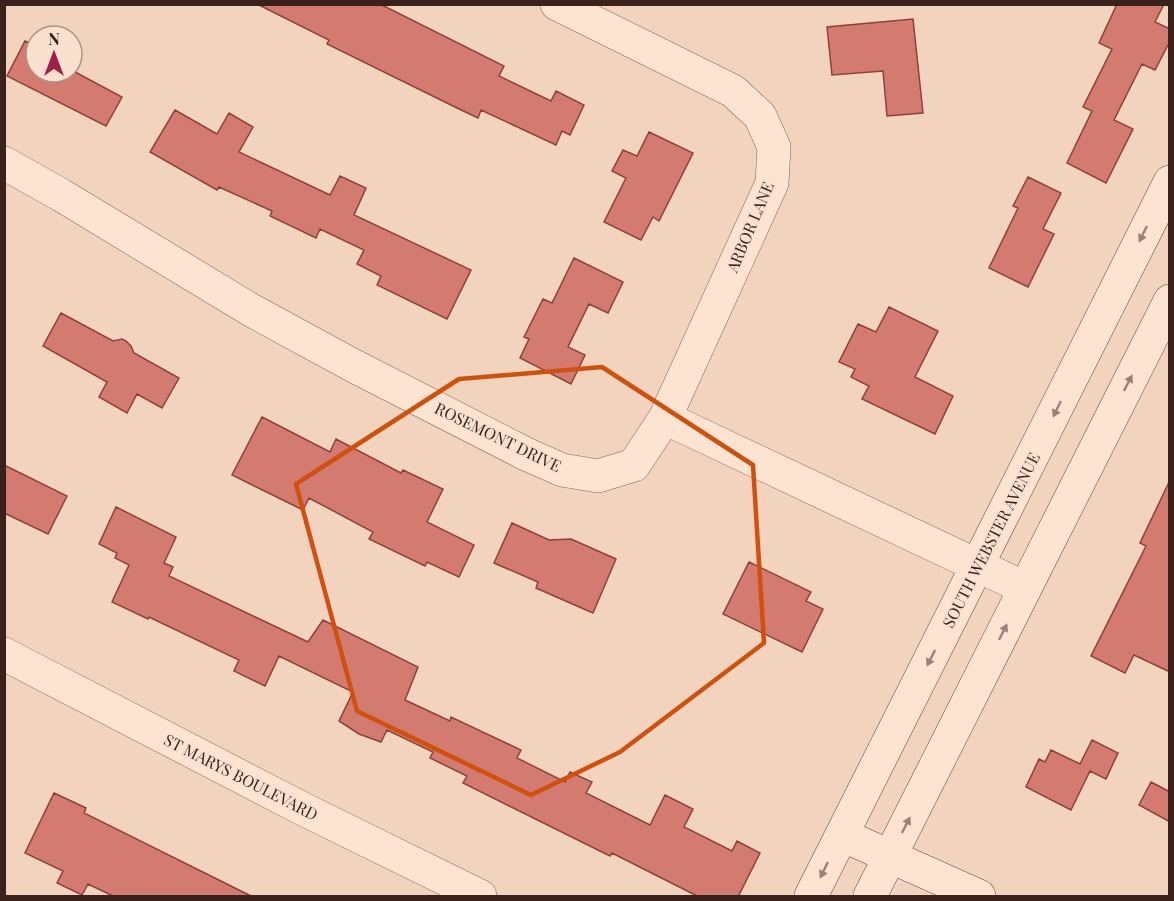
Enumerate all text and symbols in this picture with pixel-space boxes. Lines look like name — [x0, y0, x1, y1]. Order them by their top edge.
north arrow — [24, 24, 84, 84]
text: N — [48, 28, 60, 49]
street label: ARBOR LANE — [721, 178, 778, 276]
one-way arrow — [1139, 226, 1148, 243]
one-way arrow — [1123, 374, 1133, 391]
street label: ROSEMONT DRIVE — [432, 397, 565, 476]
one-way arrow — [1052, 400, 1062, 418]
street label: SOUTH WEBSTER AVENUE — [937, 449, 1044, 631]
one-way arrow — [998, 624, 1008, 641]
one-way arrow — [927, 650, 936, 667]
street label: ST MARYS BOULEVARD — [161, 729, 322, 825]
one-way arrow — [901, 817, 911, 834]
one-way arrow — [820, 861, 829, 878]

